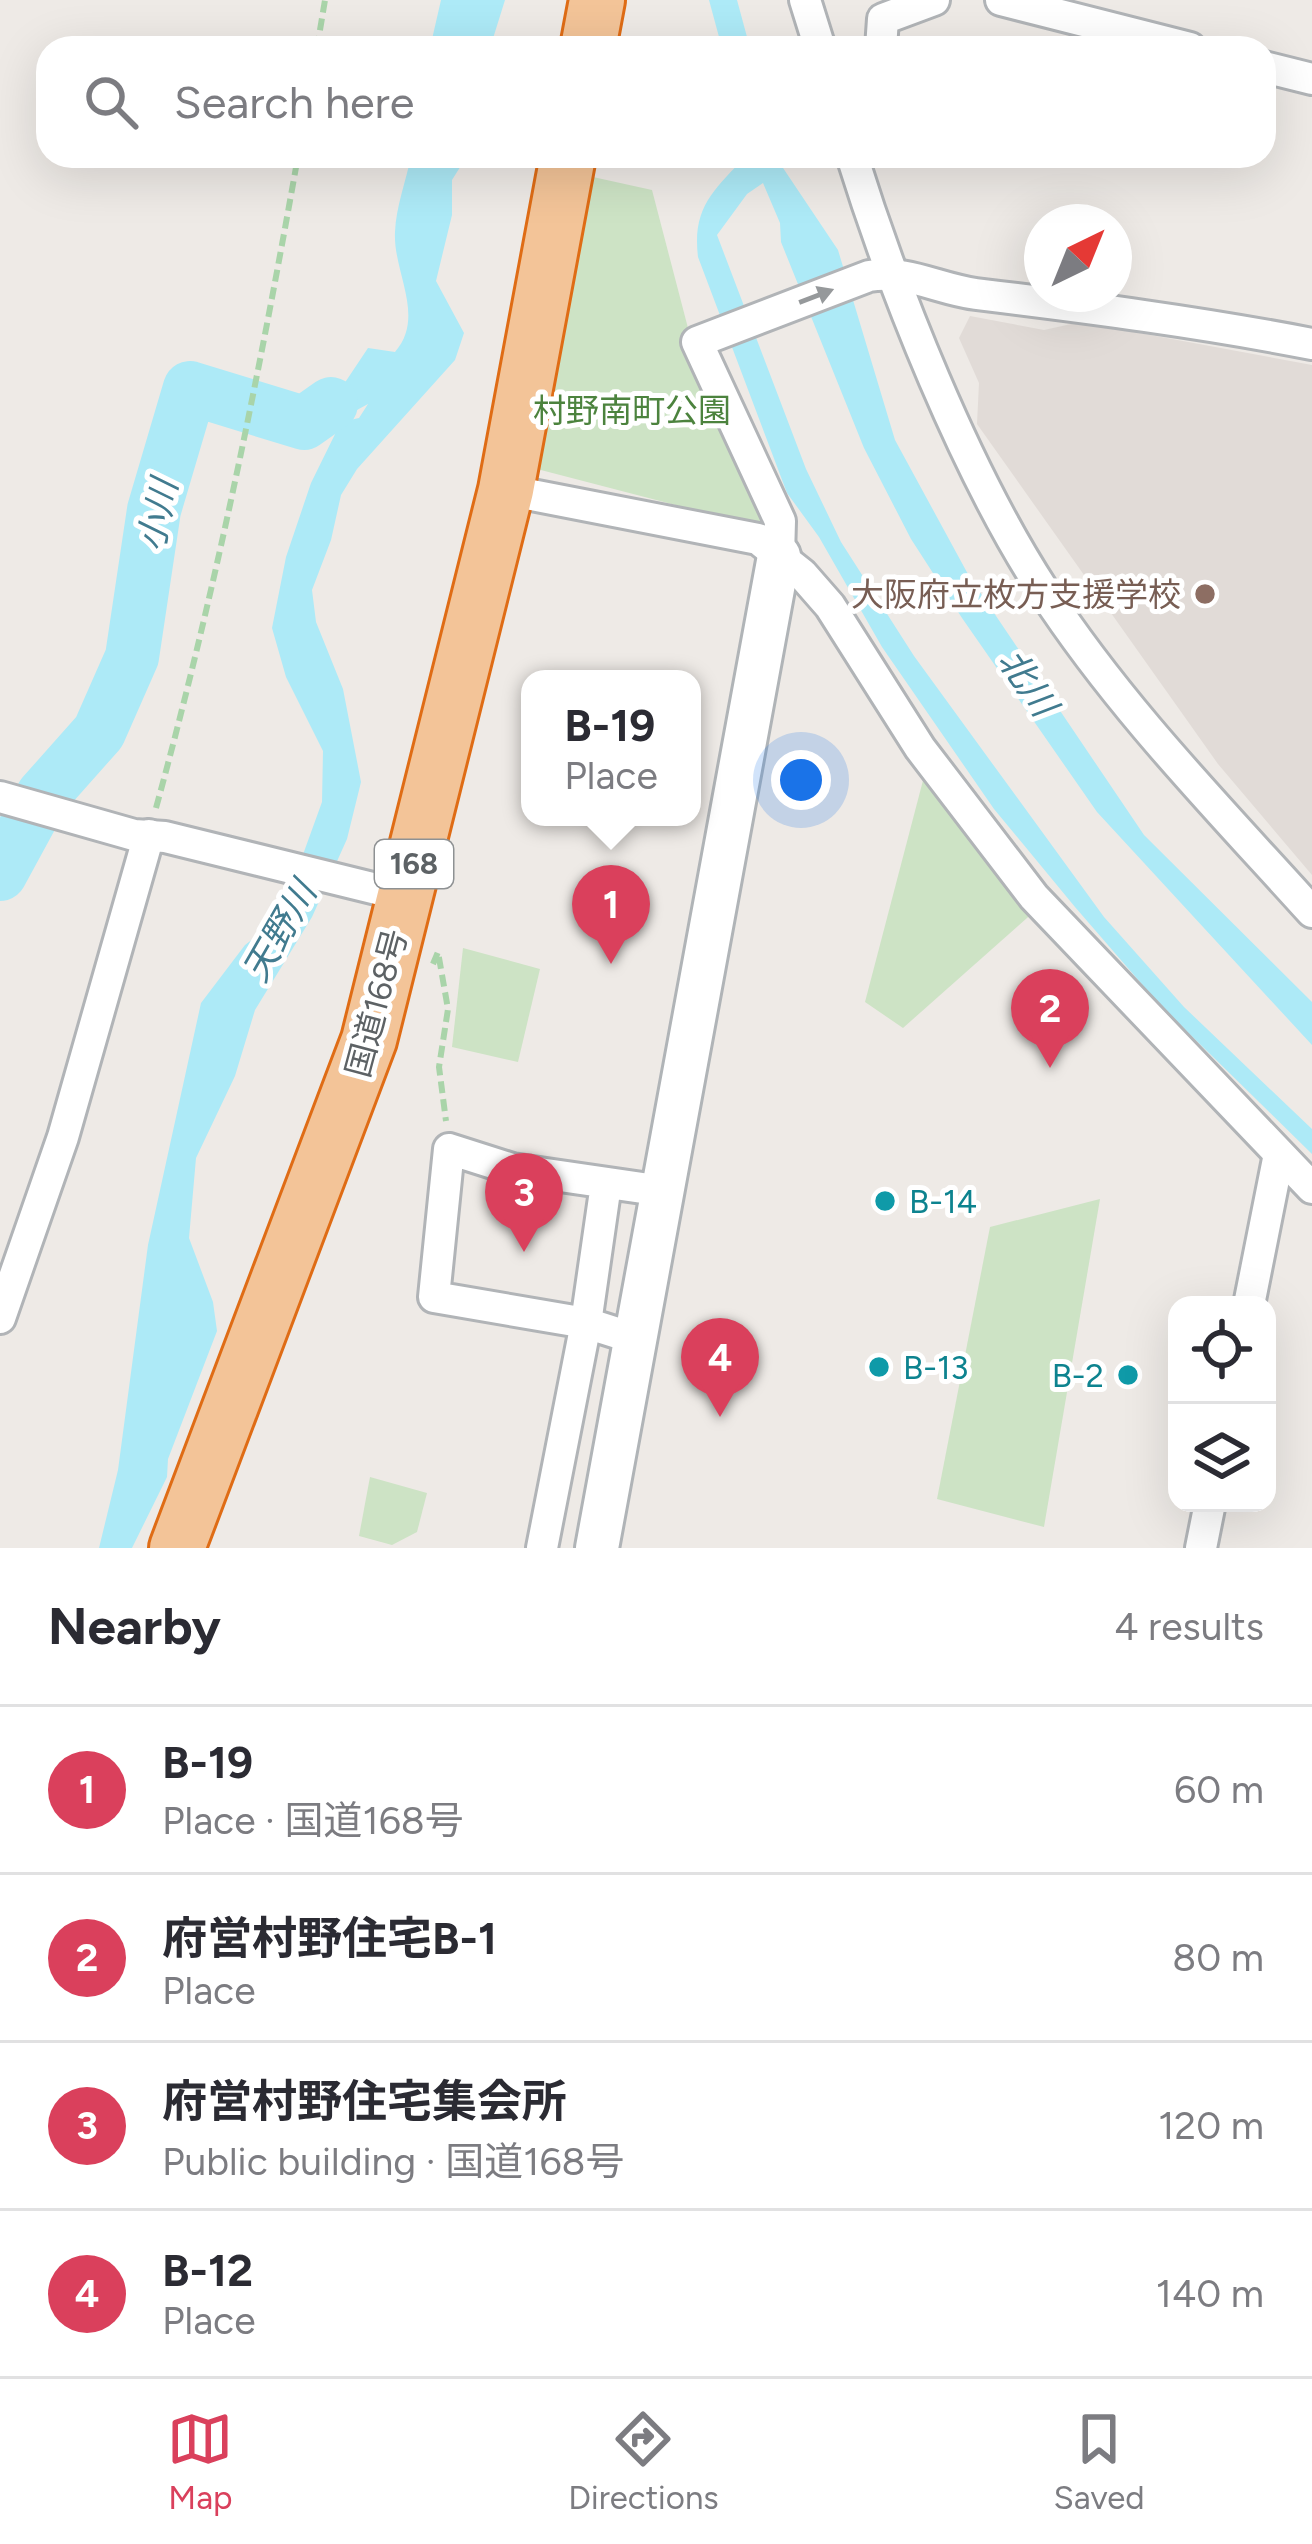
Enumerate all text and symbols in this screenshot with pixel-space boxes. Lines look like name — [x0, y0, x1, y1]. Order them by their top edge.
search box — [36, 36, 1276, 168]
icon: search — [78, 69, 144, 135]
text: Search here — [174, 75, 414, 129]
north arrow — [1024, 204, 1132, 312]
one-way arrow — [798, 286, 834, 305]
park label: 村野南町公園 — [533, 391, 731, 430]
water label: 小川 — [129, 472, 187, 555]
place label: 大阪府立枚方支援学校 — [851, 575, 1181, 614]
marker: 大阪府立枚方支援学校 — [1192, 581, 1218, 607]
water label: 北川 — [989, 640, 1068, 727]
popup — [521, 670, 701, 826]
text: B-19 — [564, 698, 655, 752]
your location — [771, 750, 831, 810]
text: Place — [564, 752, 658, 799]
road number: 168 — [375, 840, 453, 888]
pin: 1 — [572, 865, 650, 964]
water label: 天野川 — [234, 870, 327, 989]
street label: 国道168号 — [338, 925, 415, 1081]
pin: 2 — [1011, 969, 1089, 1068]
pin: 3 — [485, 1153, 563, 1252]
place label: B-14 — [909, 1182, 977, 1221]
marker: B-14 — [872, 1188, 898, 1214]
map controls — [1168, 1296, 1276, 1512]
button: locate — [1168, 1296, 1276, 1404]
pin: 4 — [681, 1318, 759, 1417]
place label: B-13 — [903, 1348, 969, 1387]
marker: B-13 — [866, 1354, 892, 1380]
place label: B-2 — [1052, 1356, 1104, 1395]
marker: B-2 — [1115, 1362, 1141, 1388]
button: layers — [1168, 1404, 1276, 1512]
text: Nearby — [48, 1596, 221, 1657]
text: 4 results — [1114, 1603, 1264, 1650]
text: B-19 — [162, 1735, 253, 1789]
text: 1 — [79, 1766, 95, 1813]
text: 60 m — [1174, 1766, 1264, 1813]
text: Place · 国道168号 — [162, 1797, 464, 1844]
text: 府営村野住宅B-1 — [162, 1911, 497, 1965]
text: 2 — [76, 1934, 98, 1981]
text: 80 m — [1172, 1934, 1264, 1981]
text: Place — [162, 1967, 255, 2014]
text: 府営村野住宅集会所 — [162, 2074, 567, 2128]
text: 3 — [76, 2102, 98, 2149]
text: 120 m — [1158, 2102, 1264, 2149]
text: Public building · 国道168号 — [162, 2138, 625, 2185]
text: B-12 — [162, 2243, 253, 2297]
text: 4 — [75, 2270, 99, 2317]
text: 140 m — [1156, 2270, 1264, 2317]
text: Place — [162, 2297, 255, 2344]
tab: Map — [167, 2406, 233, 2517]
tab: Directions — [568, 2406, 719, 2517]
tab: Saved — [1054, 2406, 1145, 2517]

